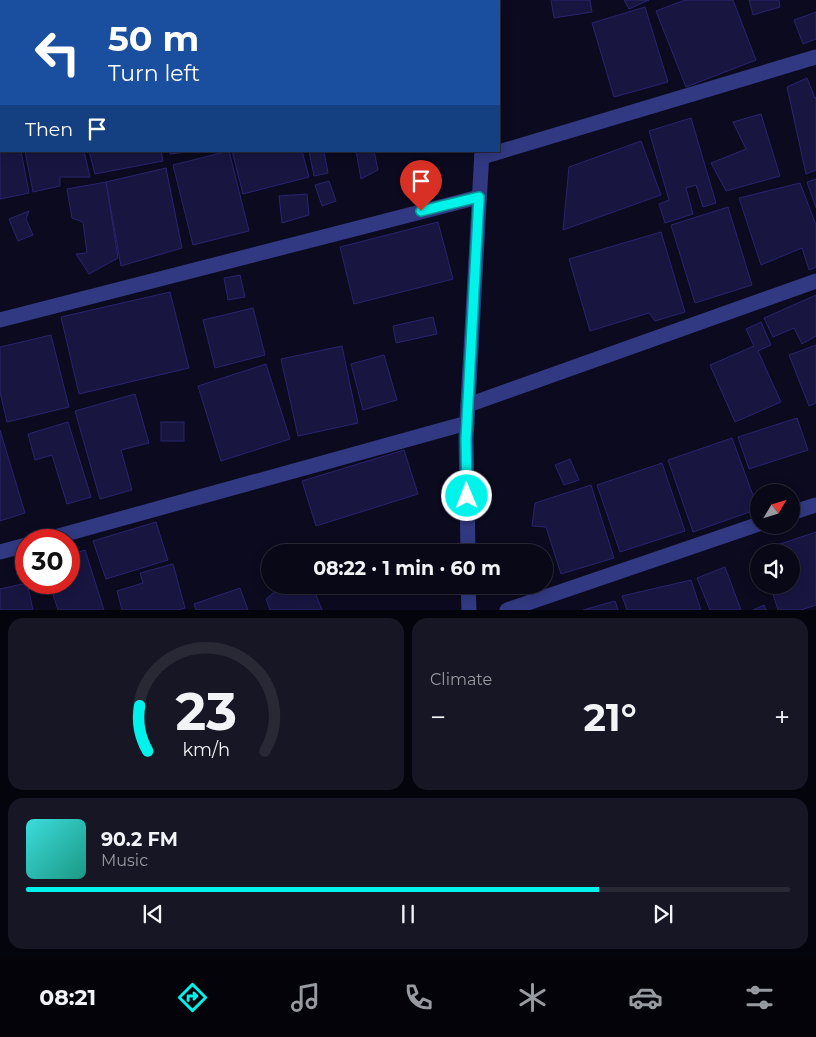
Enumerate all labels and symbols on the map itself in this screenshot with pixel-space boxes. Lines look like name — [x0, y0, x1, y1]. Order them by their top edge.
pin — [400, 160, 442, 211]
position arrow — [440, 469, 492, 521]
north arrow — [750, 484, 800, 534]
speed limit sign: 30 — [15, 529, 80, 594]

